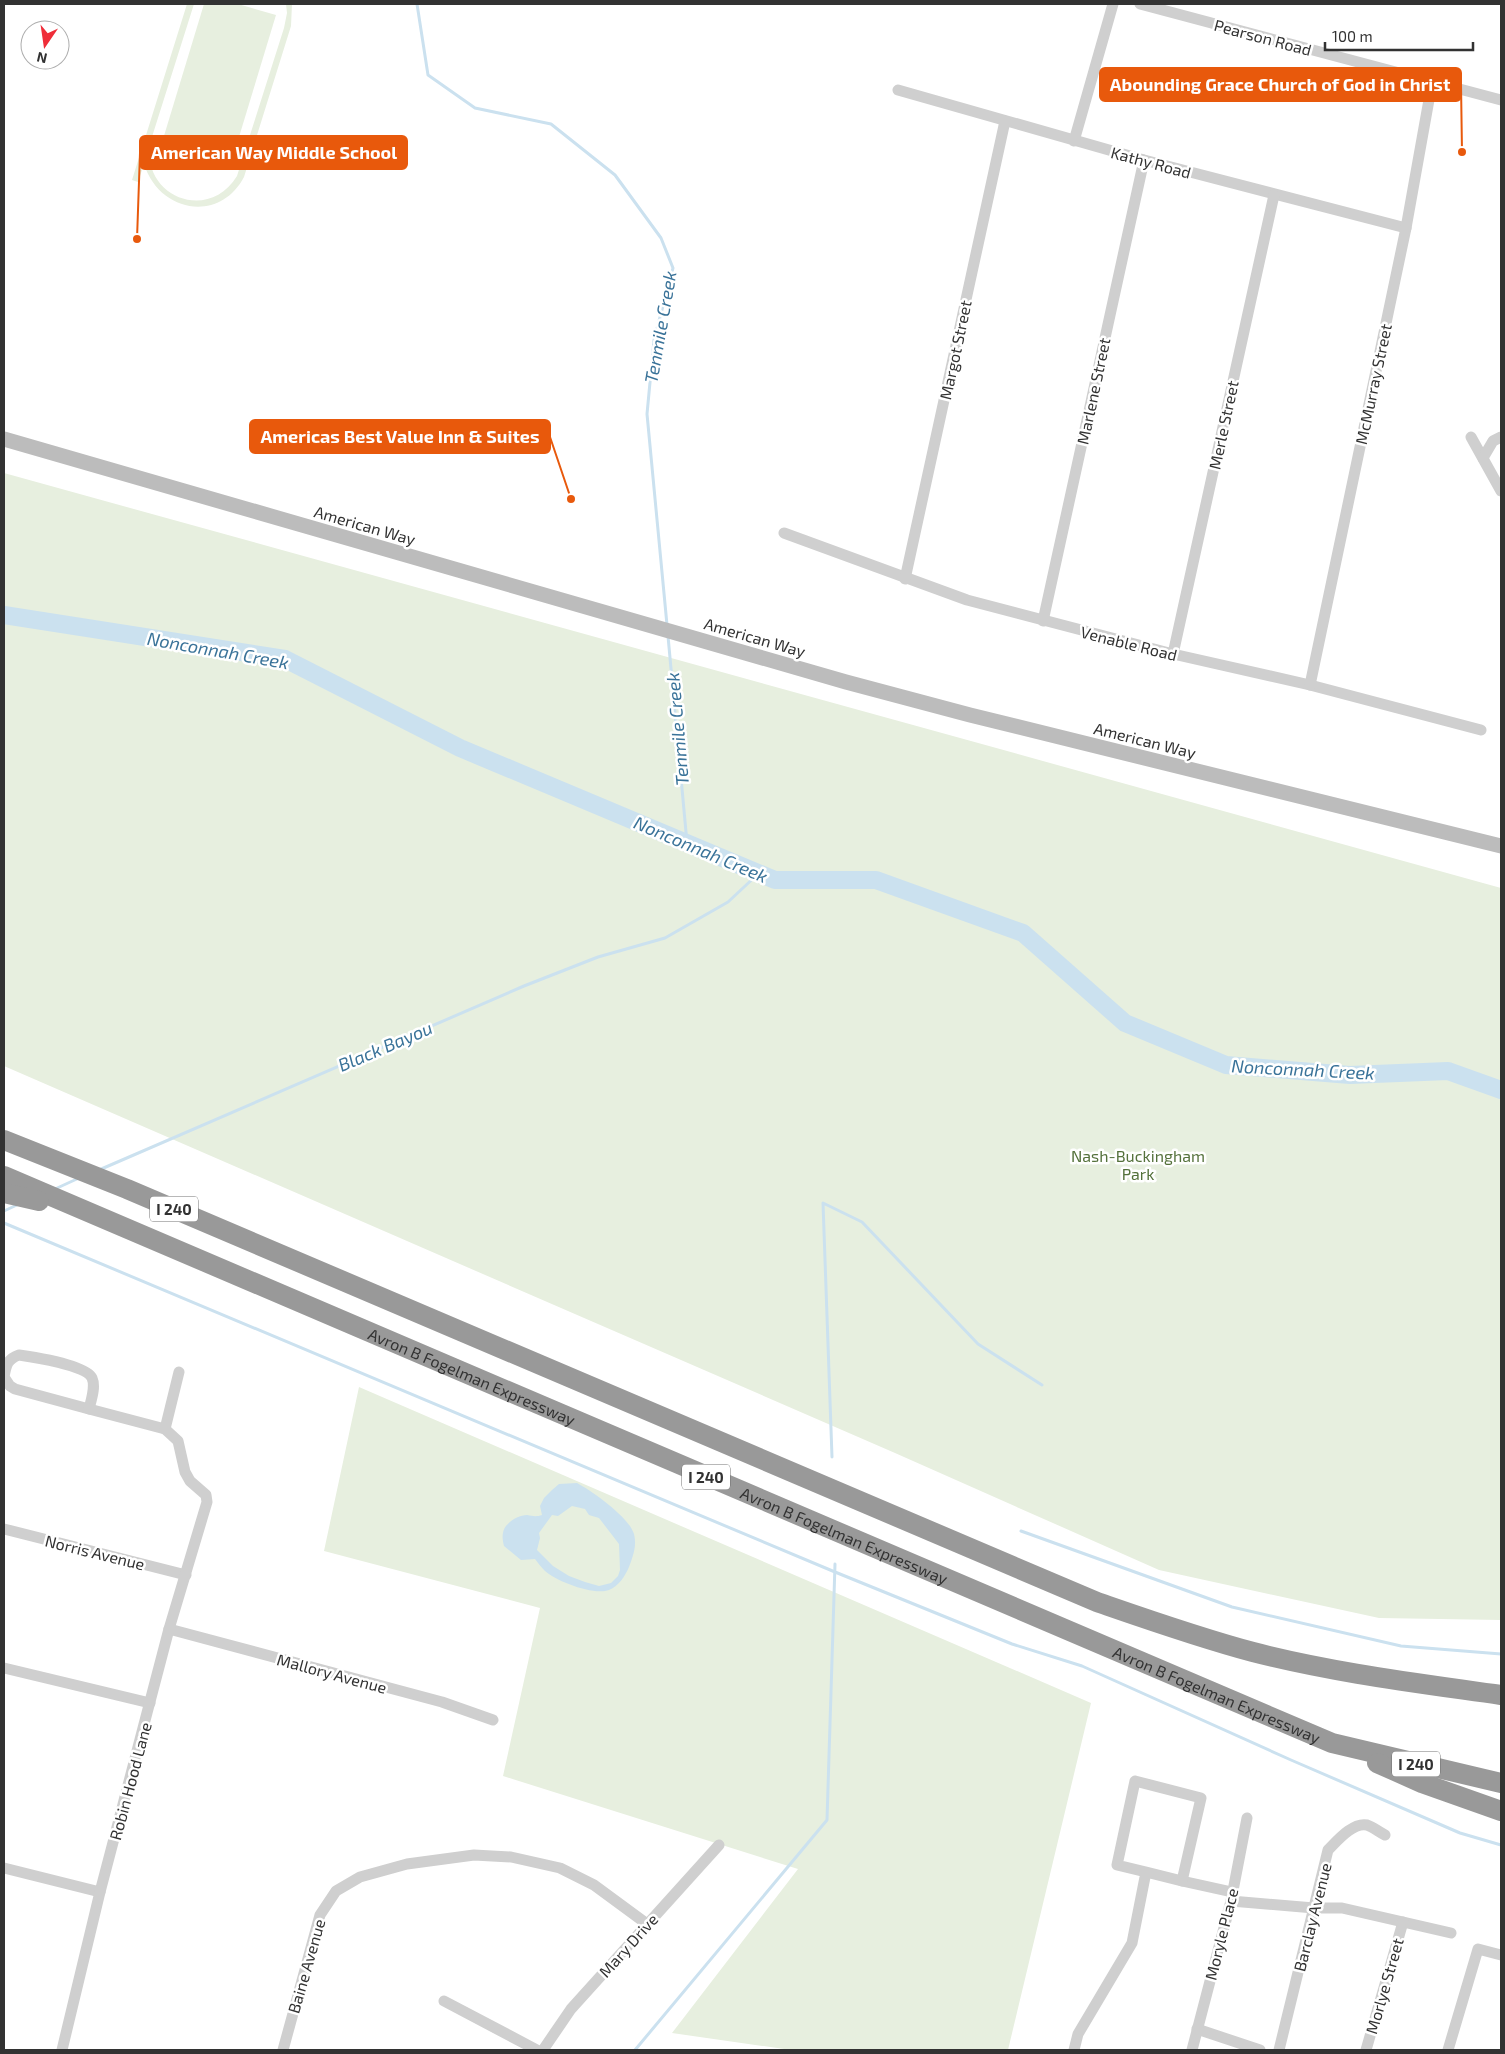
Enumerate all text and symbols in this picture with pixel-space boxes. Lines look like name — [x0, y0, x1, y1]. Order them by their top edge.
street label: Pearson Road — [1212, 15, 1314, 59]
north arrow — [20, 20, 70, 70]
scale bar — [1325, 20, 1472, 52]
text: 100 m — [1332, 27, 1373, 45]
text: N — [35, 49, 49, 68]
callout: Abounding Grace Church of God in Christ — [1100, 68, 1461, 101]
text: Abounding Grace Church of God in Christ — [1110, 73, 1451, 95]
callout: American Way Middle School — [140, 136, 407, 169]
text: American Way Middle School — [151, 141, 397, 163]
street label: Kathy Road — [1109, 142, 1193, 182]
water label: Tenmile Creek — [639, 269, 681, 385]
street label: Margot Street — [935, 299, 975, 401]
street label: McMurray Street — [1351, 322, 1395, 446]
street label: Marlene Street — [1072, 336, 1114, 446]
street label: Merle Street — [1204, 379, 1242, 471]
callout: Americas Best Value Inn & Suites — [250, 420, 550, 453]
text: Americas Best Value Inn & Suites — [261, 425, 540, 447]
street label: American Way — [312, 501, 418, 549]
street label: American Way — [702, 613, 808, 661]
street label: Venable Road — [1079, 622, 1179, 664]
water label: Nonconnah Creek — [145, 627, 291, 673]
water label: Tenmile Creek — [661, 672, 693, 786]
street label: American Way — [1092, 718, 1198, 762]
water label: Nonconnah Creek — [631, 811, 771, 887]
water label: Black Bayou — [335, 1016, 435, 1076]
water label: Nonconnah Creek — [1231, 1054, 1375, 1084]
park label: Nash-Buckingham Park — [1071, 1146, 1205, 1183]
road number: I 240 — [150, 1196, 198, 1222]
street label: Avron B Fogelman Expressway — [366, 1323, 579, 1429]
road number: I 240 — [682, 1464, 730, 1490]
street label: Avron B Fogelman Expressway — [738, 1482, 952, 1588]
street label: Norris Avenue — [43, 1530, 147, 1574]
street label: Avron B Fogelman Expressway — [1111, 1641, 1324, 1747]
street label: Mallory Avenue — [275, 1649, 389, 1697]
street label: Robin Hood Lane — [105, 1720, 155, 1842]
road number: I 240 — [1392, 1752, 1440, 1776]
street label: Barclay Avenue — [1289, 1861, 1335, 1973]
street label: Moryle Place — [1200, 1886, 1242, 1982]
street label: Mary Drive — [595, 1909, 661, 1981]
street label: Baine Avenue — [283, 1917, 329, 2015]
street label: Morlye Street — [1361, 1936, 1407, 2036]

